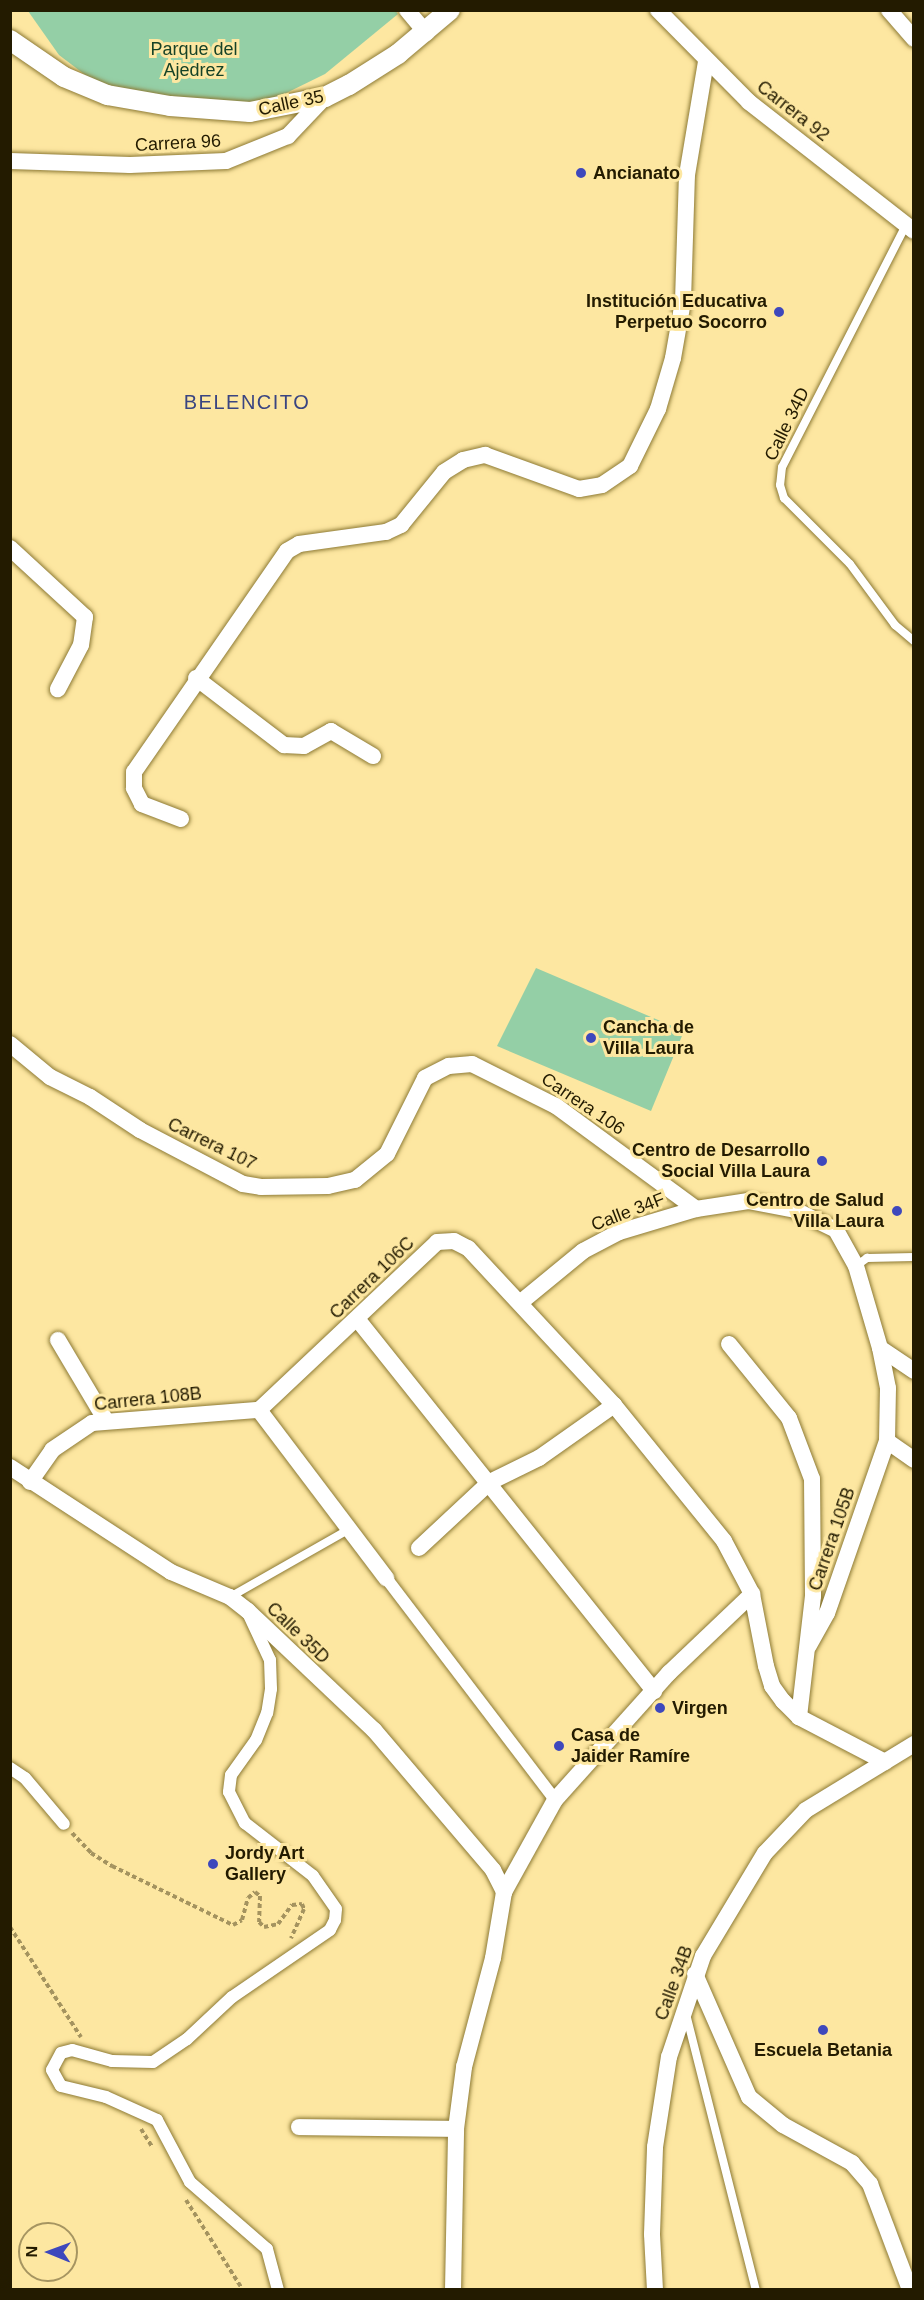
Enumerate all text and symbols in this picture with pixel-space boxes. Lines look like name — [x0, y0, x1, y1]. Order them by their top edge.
park label: Parque del Ajedrez — [150, 39, 238, 82]
street label: Carrera 92 — [752, 76, 834, 146]
street label: Calle 35 — [256, 86, 326, 120]
street label: Carrera 96 — [134, 130, 222, 156]
place label: Ancianato — [593, 162, 680, 184]
marker: Ancianato — [574, 166, 588, 180]
place label: Institución Educativa Perpetuo Socorro — [586, 291, 767, 334]
marker: Institución Educativa Perpetuo Socorro — [772, 305, 786, 319]
street label: Calle 34D — [760, 384, 814, 464]
district label: BELENCITO — [184, 390, 310, 414]
place label: Cancha de Villa Laura — [603, 1017, 694, 1060]
marker: Cancha de Villa Laura — [584, 1031, 598, 1045]
street label: Carrera 106 — [537, 1068, 629, 1140]
street label: Carrera 107 — [164, 1113, 260, 1175]
place label: Centro de Desarrollo Social Villa Laura — [632, 1140, 810, 1182]
marker: Centro de Desarrollo Social Villa Laura — [815, 1154, 829, 1168]
street label: Calle 34F — [588, 1188, 668, 1236]
place label: Centro de Salud Villa Laura — [746, 1190, 884, 1232]
marker: Centro de Salud Villa Laura — [888, 1202, 906, 1220]
street label: Carrera 106C — [325, 1232, 419, 1324]
street label: Carrera 108B — [93, 1383, 203, 1415]
street label: Carrera 105B — [804, 1484, 860, 1594]
street label: Calle 35D — [262, 1598, 334, 1668]
place label: Virgen — [672, 1697, 728, 1719]
marker: Virgen — [653, 1701, 667, 1715]
place label: Casa de Jaider Ramíre — [571, 1725, 690, 1768]
marker: Casa de Jaider Ramíre — [552, 1739, 566, 1753]
place label: Jordy Art Gallery — [225, 1843, 305, 1886]
marker: Jordy Art Gallery — [206, 1857, 220, 1871]
street label: Calle 34B — [651, 1943, 697, 2023]
marker: Escuela Betania — [816, 2023, 830, 2037]
place label: Escuela Betania — [754, 2039, 892, 2061]
north arrow — [18, 2222, 78, 2282]
text: N — [23, 2246, 40, 2258]

